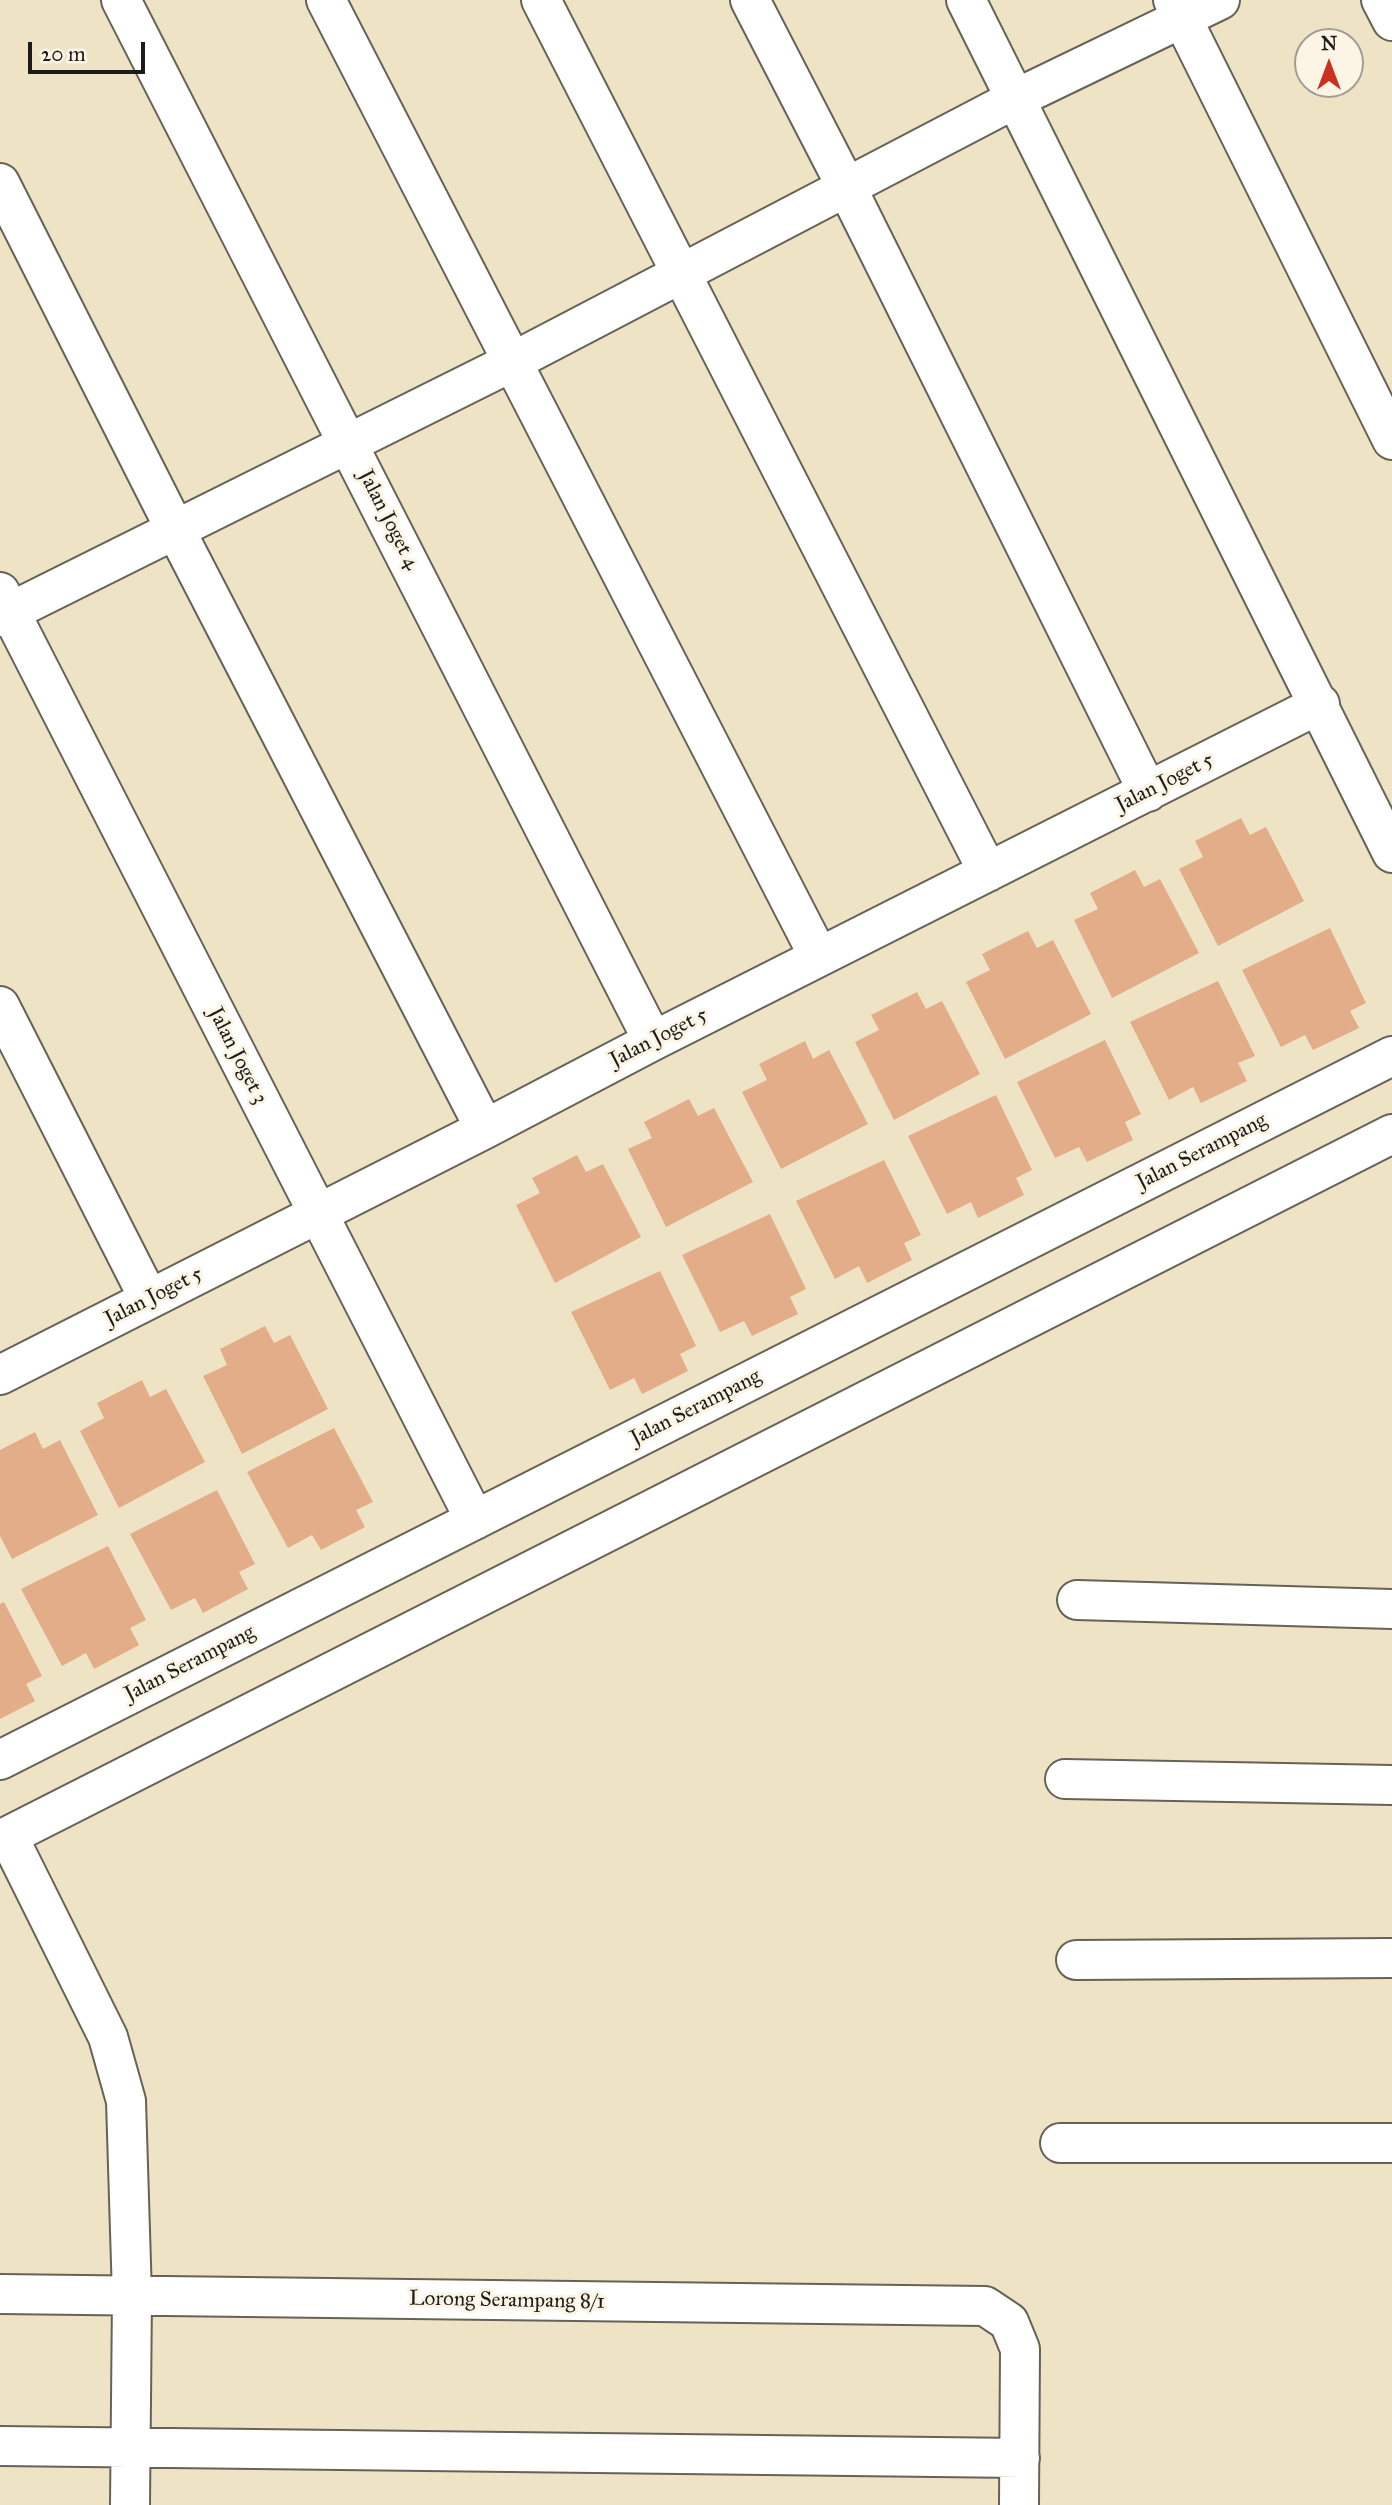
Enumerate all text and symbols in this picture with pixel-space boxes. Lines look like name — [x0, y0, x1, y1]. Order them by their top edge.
scale bar — [32, 28, 149, 72]
north arrow — [1294, 28, 1364, 98]
text: N — [1321, 32, 1337, 55]
text: 20 m — [41, 41, 86, 67]
street label: Jalan Joget 4 — [352, 466, 424, 574]
street label: Jalan Joget 5 — [1112, 748, 1218, 818]
street label: Jalan Joget 5 — [606, 1003, 712, 1073]
street label: Jalan Joget 3 — [202, 1004, 272, 1108]
street label: Jalan Serampang — [1133, 1108, 1271, 1196]
street label: Jalan Joget 5 — [101, 1262, 207, 1332]
street label: Jalan Serampang — [627, 1364, 765, 1452]
street label: Jalan Serampang — [121, 1620, 259, 1708]
street label: Lorong Serampang 8/1 — [409, 2287, 605, 2315]

